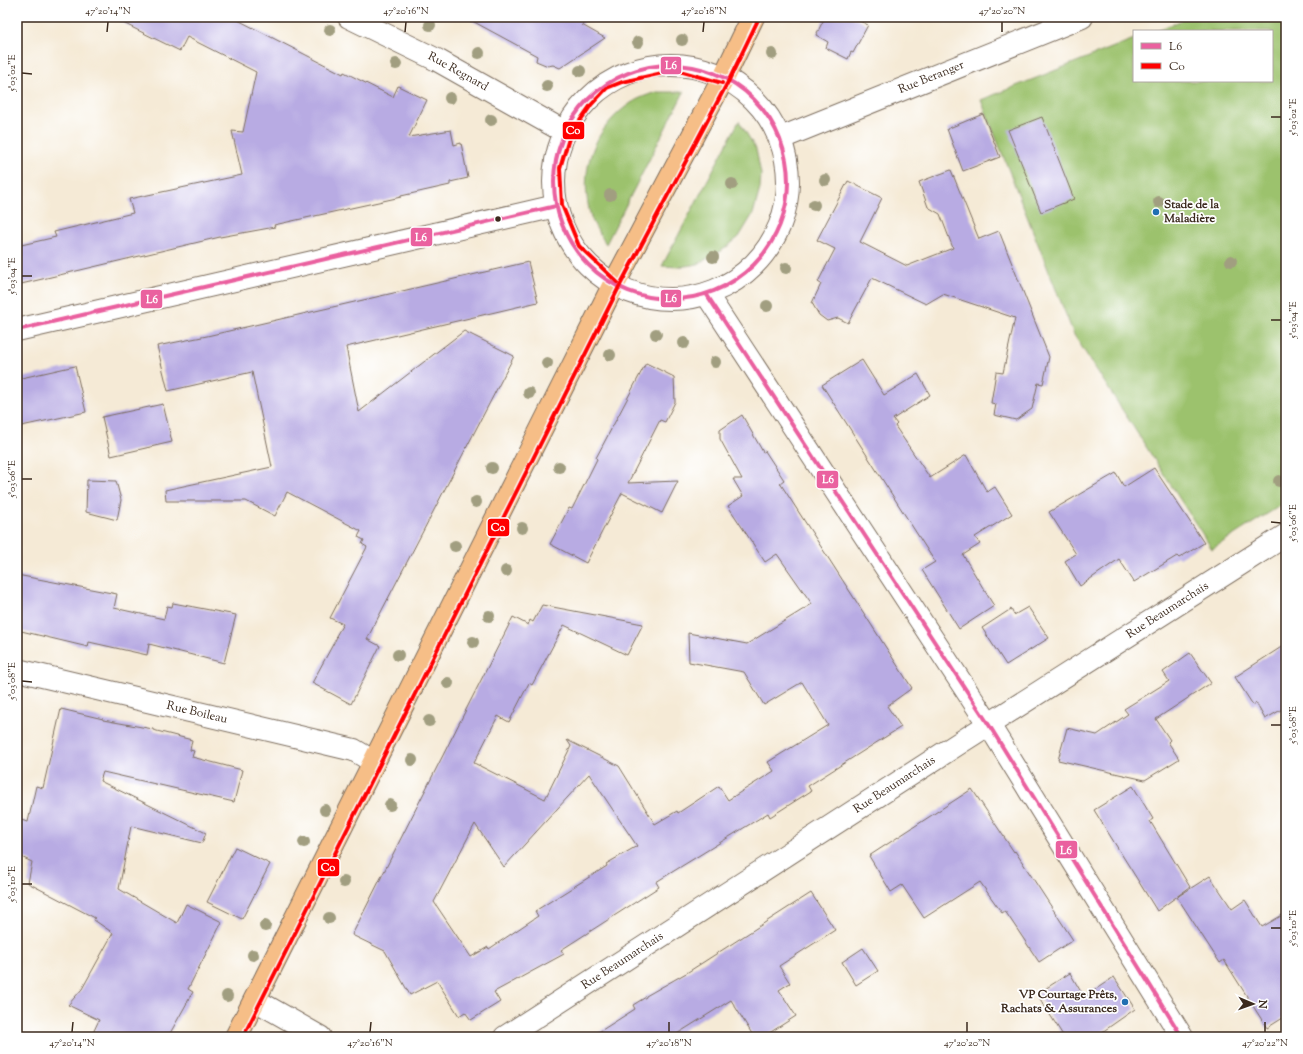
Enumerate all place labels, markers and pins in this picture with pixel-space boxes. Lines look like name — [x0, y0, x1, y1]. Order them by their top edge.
place label: Stade de la Maladière — [1163, 196, 1220, 228]
marker: Stade de la Maladière — [1151, 207, 1161, 217]
unlabelled marker — [493, 214, 503, 224]
place label: VP Courtage Prêts, Rachats & Assurances — [1000, 986, 1117, 1018]
marker: VP Courtage Prêts, Rachats & Assurances — [1120, 997, 1130, 1007]

